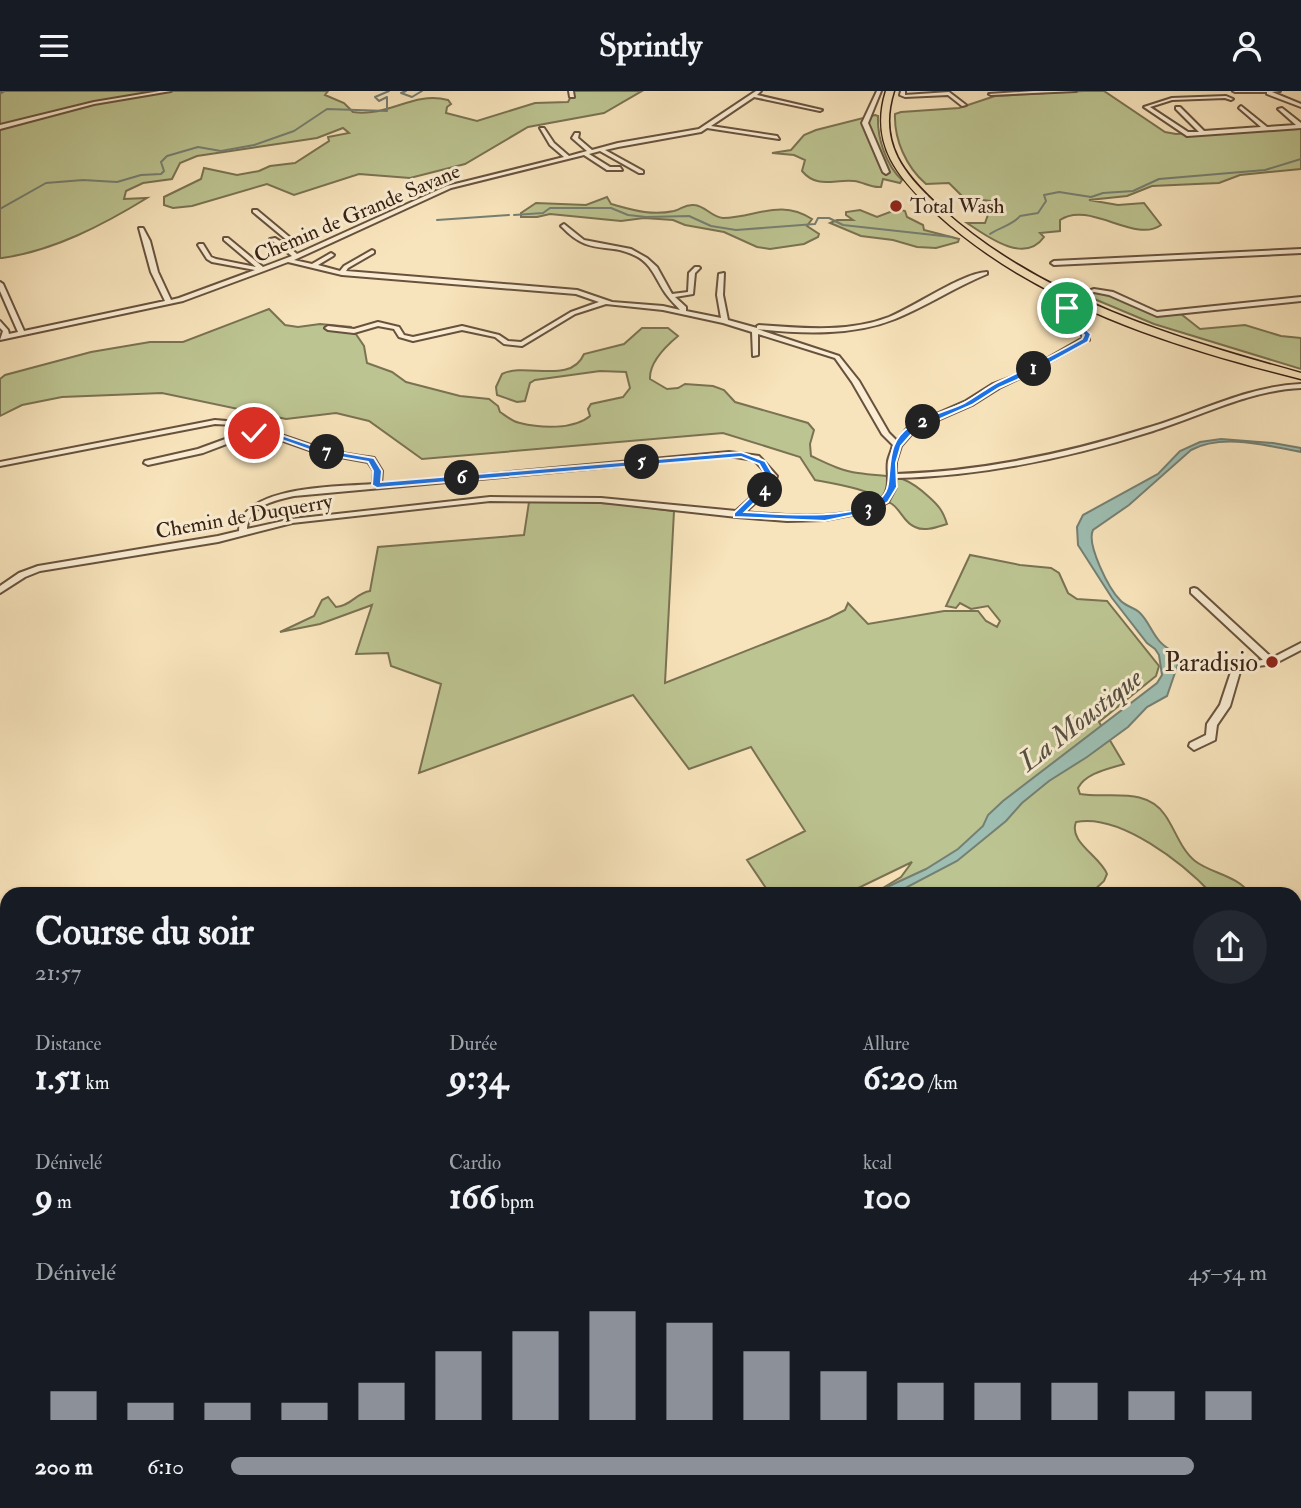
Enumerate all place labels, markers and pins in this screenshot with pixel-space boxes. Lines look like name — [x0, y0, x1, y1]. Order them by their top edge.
place label: Total Wash — [910, 193, 1005, 220]
marker: Total Wash — [888, 198, 904, 214]
pin — [1037, 278, 1097, 338]
pin: 1 — [1016, 351, 1052, 387]
pin — [224, 403, 284, 463]
pin: 2 — [906, 405, 940, 439]
pin: 7 — [310, 435, 344, 469]
pin: 5 — [624, 445, 660, 479]
pin: 6 — [444, 461, 480, 495]
pin: 4 — [748, 473, 782, 507]
pin: 3 — [852, 491, 886, 527]
place label: Paradisio — [1164, 647, 1258, 679]
marker: Paradisio — [1264, 654, 1280, 670]

